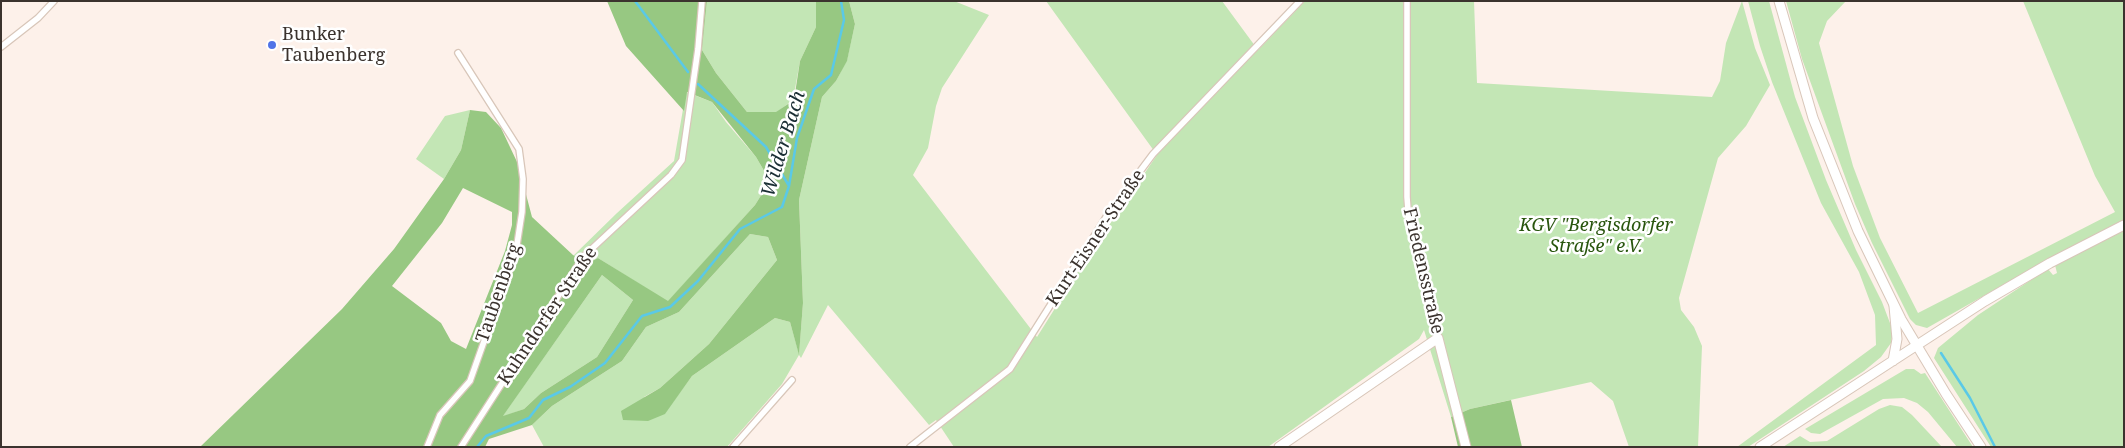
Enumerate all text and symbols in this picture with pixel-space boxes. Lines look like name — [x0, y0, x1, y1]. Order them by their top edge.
place label: Bunker Taubenberg — [282, 24, 385, 66]
marker: Bunker Taubenberg — [266, 39, 278, 51]
water label: Wilder Bach — [757, 88, 811, 200]
street label: Kurt-Eisner-Straße — [1042, 166, 1150, 310]
street label: Friedensstraße — [1398, 206, 1448, 336]
park label: KGV "Bergisdorfer Straße" e.V. — [1519, 215, 1673, 258]
street label: Taubenberg — [472, 241, 526, 345]
street label: Kuhndorfer Straße — [494, 243, 602, 389]

